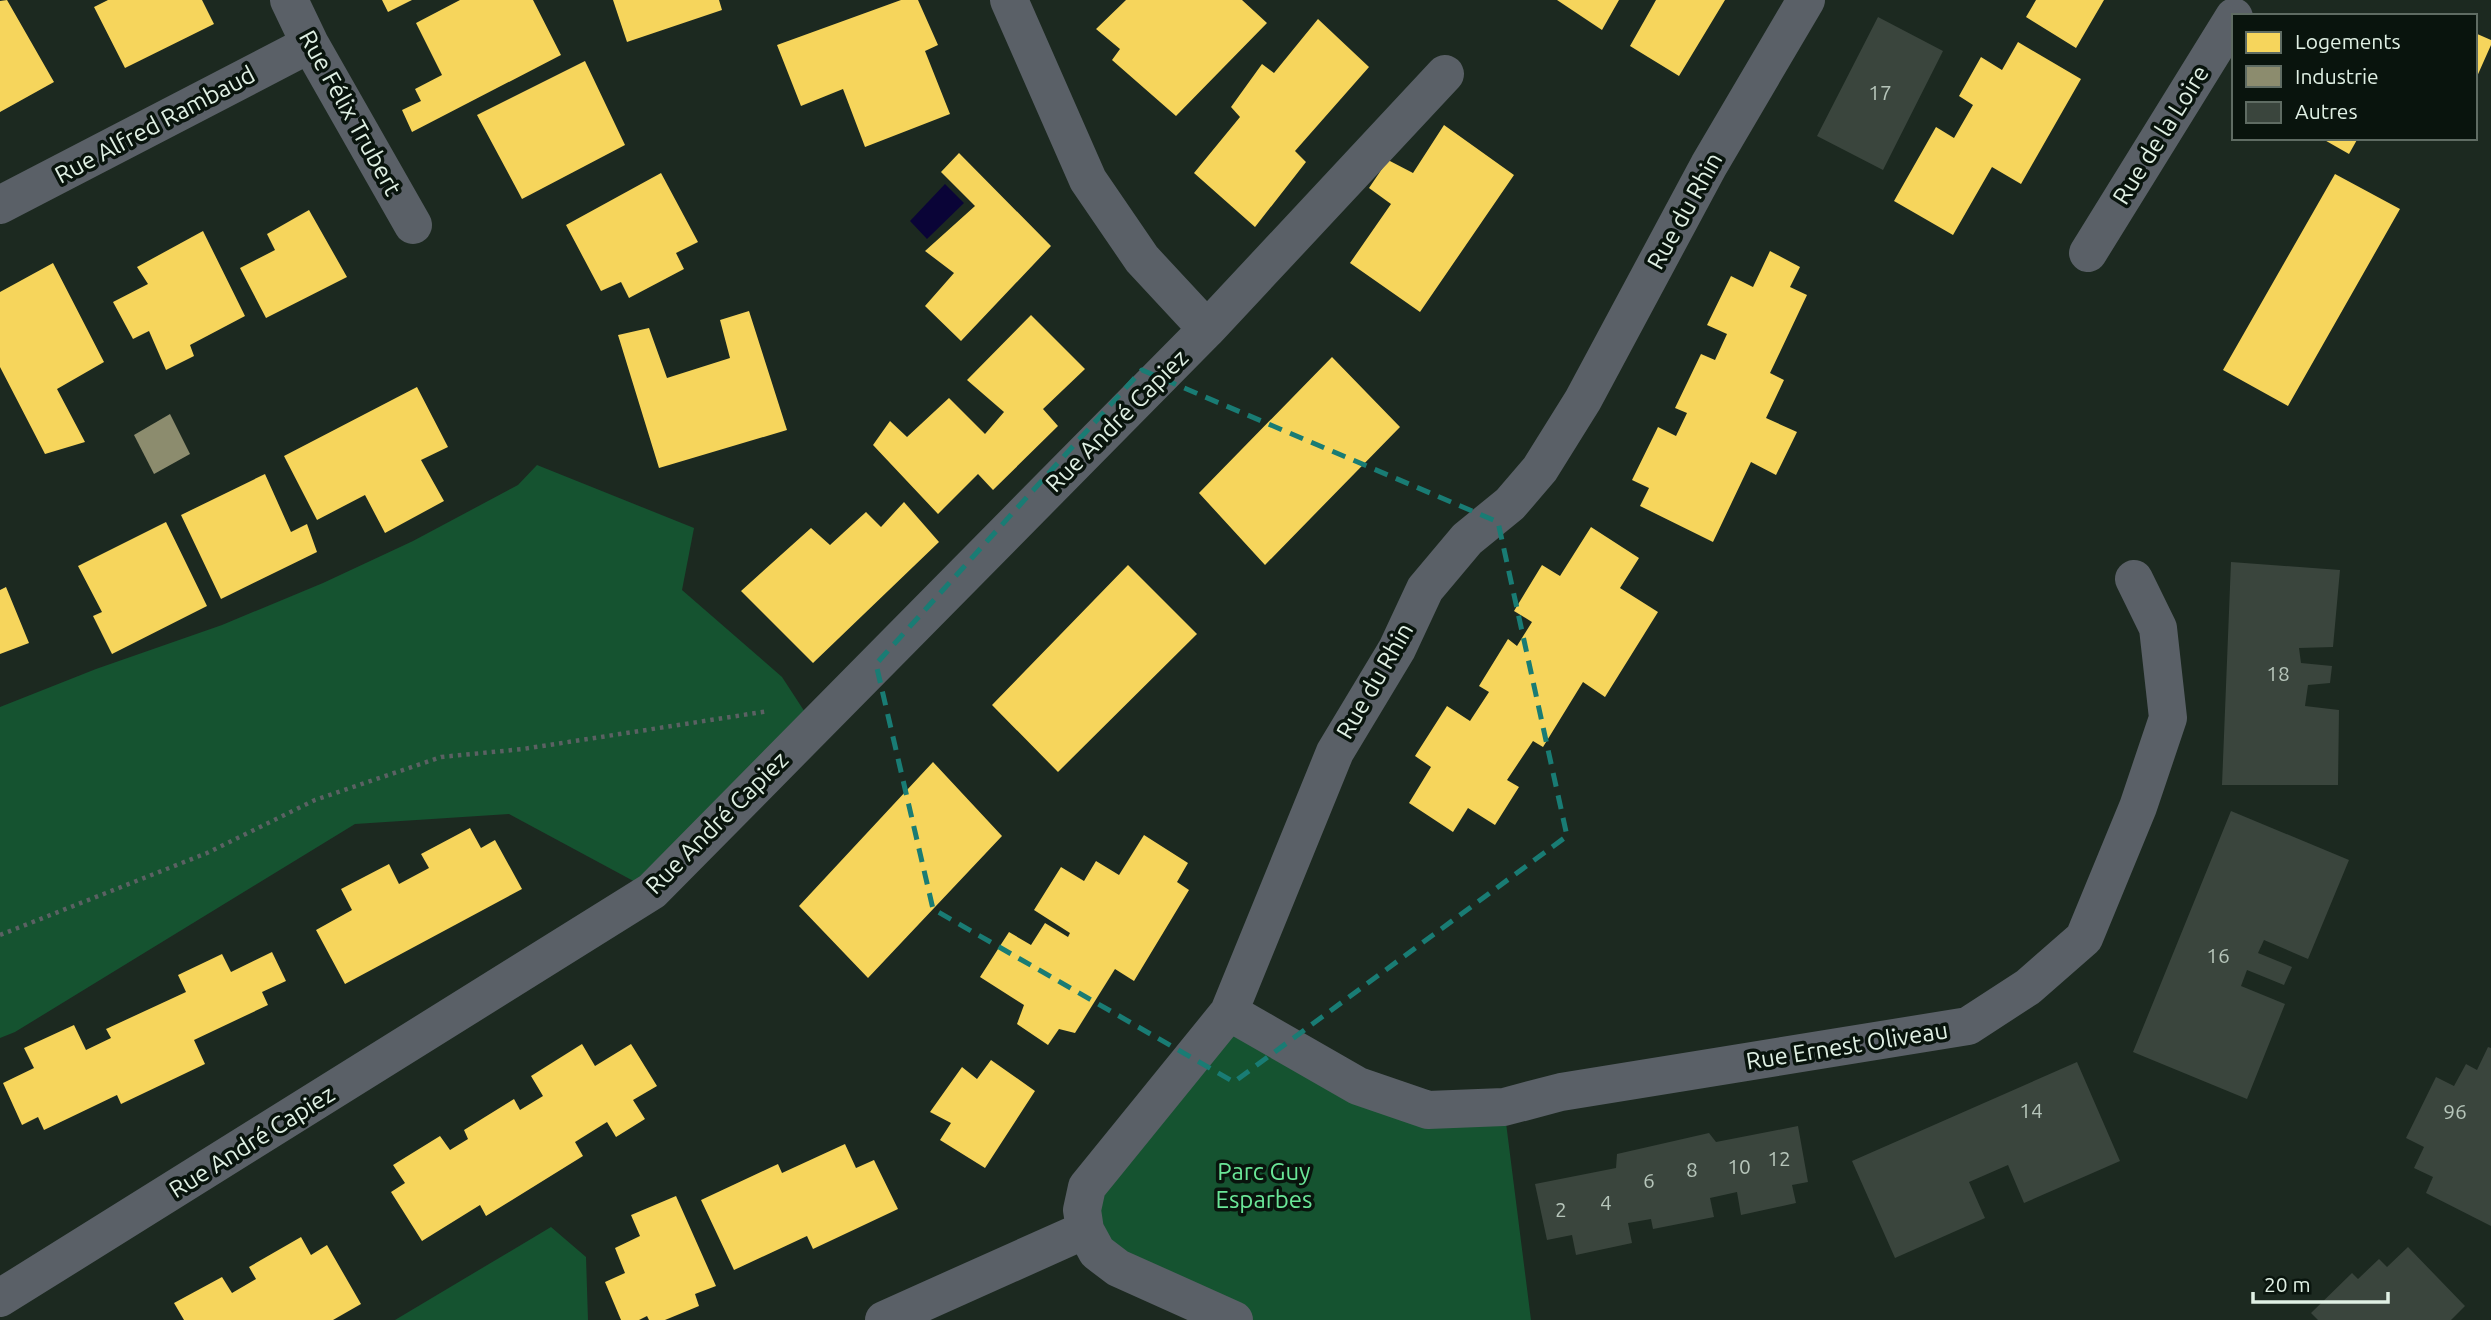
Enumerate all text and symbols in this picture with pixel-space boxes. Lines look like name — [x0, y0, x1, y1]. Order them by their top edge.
legend — [2232, 14, 2477, 140]
street label: Rue Félix Trubert — [294, 26, 407, 200]
text: Logements — [2295, 29, 2401, 53]
street label: Rue Alfred Rambaud — [50, 60, 259, 189]
street label: Rue de la Loire — [2107, 60, 2214, 209]
text: Industrie — [2295, 64, 2379, 88]
house number: 17 — [1868, 80, 1892, 104]
text: Autres — [2295, 99, 2358, 123]
street label: Rue du Rhin — [1642, 148, 1728, 274]
street label: Rue André Capiez — [1040, 344, 1193, 497]
street label: Rue du Rhin — [1331, 618, 1418, 743]
house number: 18 — [2266, 661, 2290, 685]
street label: Rue André Capiez — [640, 746, 793, 899]
house number: 16 — [2206, 943, 2230, 967]
street label: Rue Ernest Oliveau — [1744, 1016, 1950, 1075]
street label: Rue André Capiez — [164, 1080, 339, 1203]
house number: 14 — [2019, 1098, 2043, 1122]
house number: 96 — [2443, 1099, 2467, 1123]
house number: 12 — [1767, 1146, 1791, 1170]
house number: 10 — [1727, 1154, 1751, 1178]
house number: 8 — [1686, 1157, 1698, 1181]
park label: Parc Guy Esparbes — [1215, 1158, 1313, 1213]
house number: 6 — [1643, 1168, 1655, 1192]
house number: 4 — [1600, 1190, 1612, 1214]
house number: 2 — [1555, 1197, 1567, 1221]
scale bar — [2253, 1260, 2388, 1304]
text: 20 m — [2264, 1272, 2311, 1296]

